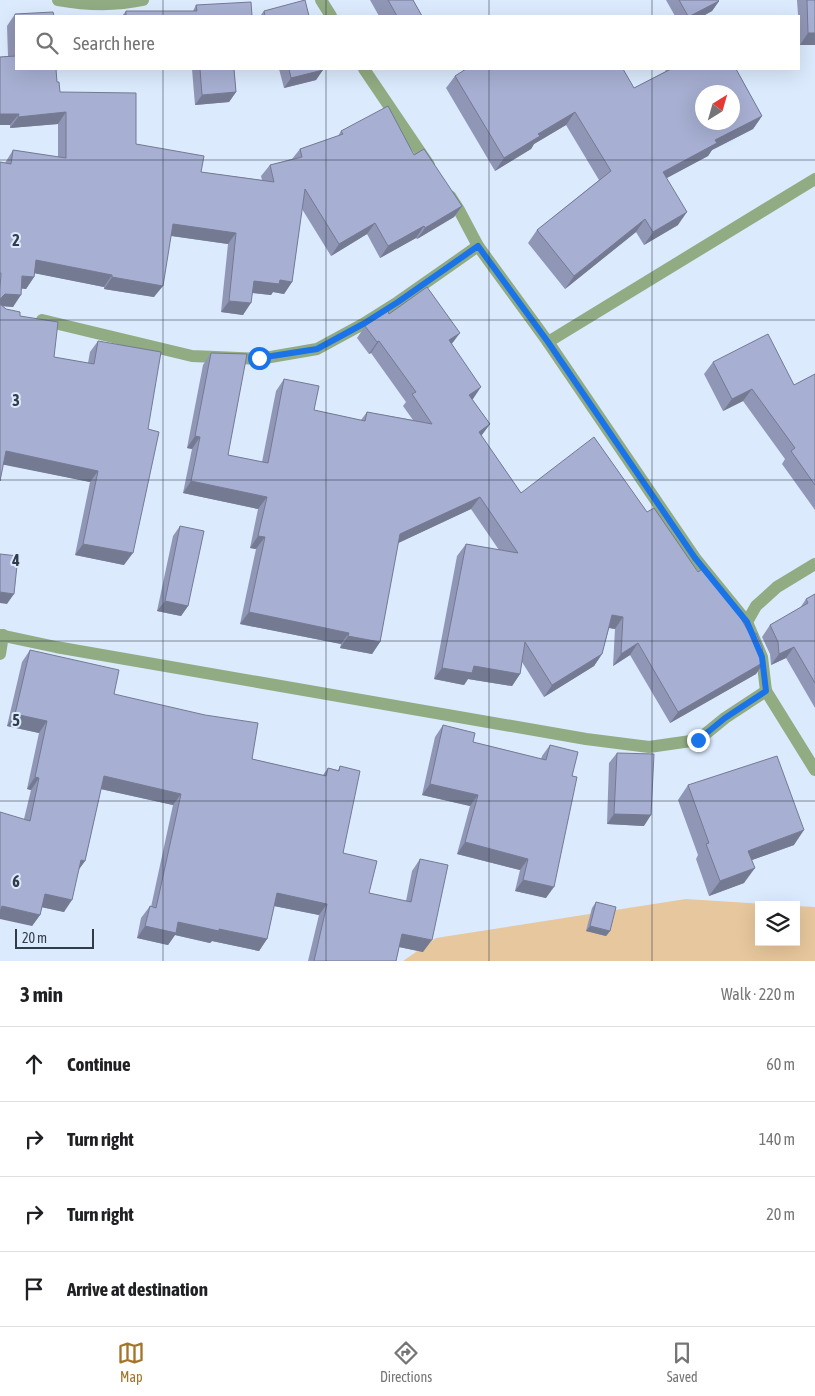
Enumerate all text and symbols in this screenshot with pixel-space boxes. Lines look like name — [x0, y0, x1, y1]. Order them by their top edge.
search box — [15, 15, 800, 70]
icon: search — [33, 29, 61, 57]
text: Search here — [73, 32, 155, 54]
north arrow — [695, 85, 740, 130]
text: 2 — [12, 231, 20, 249]
route start — [248, 347, 271, 370]
text: 3 — [12, 391, 20, 409]
text: 4 — [11, 551, 20, 569]
text: 5 — [12, 711, 20, 729]
route end — [687, 729, 710, 752]
text: 6 — [12, 872, 20, 890]
map controls — [755, 901, 800, 946]
button: layers — [755, 901, 800, 946]
scale bar — [15, 926, 94, 949]
text: 20 m — [22, 930, 47, 946]
text: 3 min — [20, 982, 63, 1006]
text: Walk · 220 m — [721, 985, 795, 1003]
icon: ahead — [20, 1050, 48, 1078]
text: Continue — [67, 1053, 131, 1075]
text: 60 m — [766, 1055, 795, 1073]
icon: right — [20, 1125, 48, 1153]
text: Turn right — [67, 1128, 134, 1150]
text: 140 m — [759, 1130, 795, 1148]
icon: right — [20, 1200, 48, 1228]
text: Turn right — [67, 1203, 134, 1225]
text: 20 m — [766, 1205, 795, 1223]
icon: arrive — [20, 1275, 48, 1303]
text: Arrive at destination — [67, 1278, 208, 1300]
tab: Map — [117, 1339, 145, 1385]
tab: Directions — [380, 1339, 432, 1385]
tab: Saved — [667, 1339, 698, 1385]

